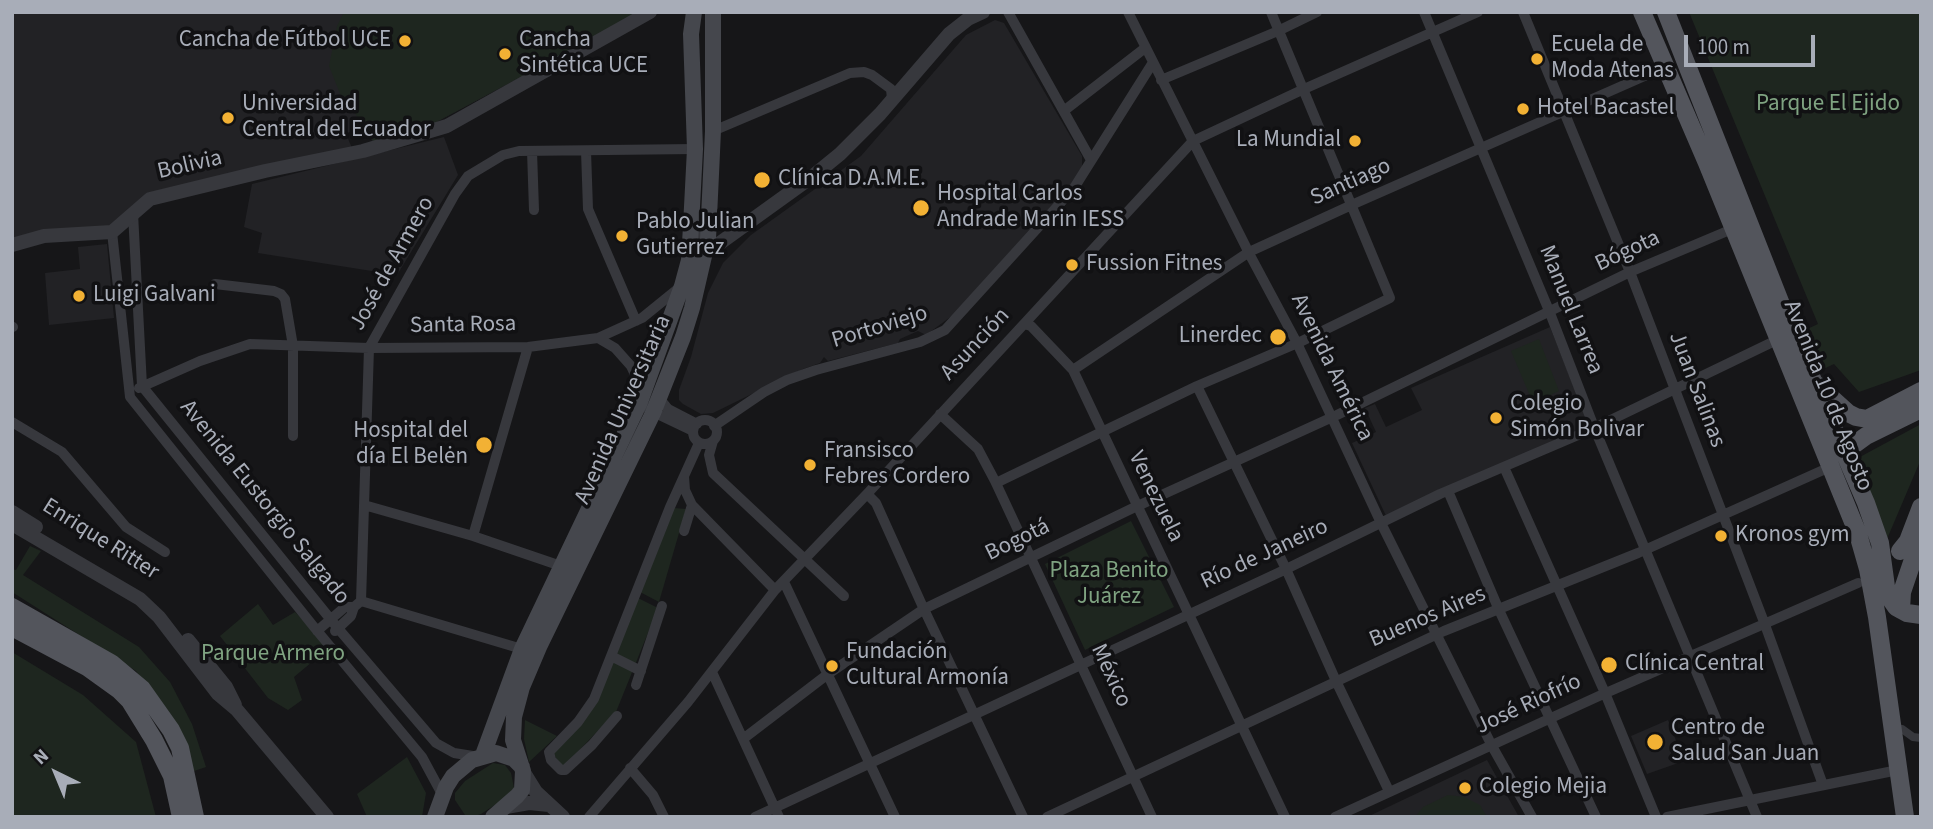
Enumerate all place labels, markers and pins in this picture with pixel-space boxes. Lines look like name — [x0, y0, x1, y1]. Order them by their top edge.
place label: Cancha de Fútbol UCE — [179, 27, 391, 55]
place label: Cancha Sintética UCE — [519, 27, 648, 81]
place label: Ecuela de Moda Atenas — [1551, 32, 1674, 86]
marker: Cancha de Fútbol UCE — [397, 33, 413, 49]
marker: Cancha Sintética UCE — [497, 46, 513, 62]
marker: Ecuela de Moda Atenas — [1529, 51, 1545, 67]
place label: Universidad Central del Ecuador — [242, 91, 431, 145]
place label: Hotel Bacastel — [1537, 95, 1674, 123]
marker: Hotel Bacastel — [1515, 101, 1531, 117]
marker: Universidad Central del Ecuador — [220, 110, 236, 126]
place label: La Mundial — [1236, 127, 1341, 155]
marker: La Mundial — [1347, 133, 1363, 149]
place label: Clínica D.A.M.E. — [778, 166, 926, 194]
marker: Clínica D.A.M.E. — [752, 170, 772, 190]
place label: Hospital Carlos Andrade Marin IESS — [937, 181, 1124, 235]
marker: Hospital Carlos Andrade Marin IESS — [911, 198, 931, 218]
place label: Pablo Julian Gutierrez — [636, 209, 755, 263]
marker: Pablo Julian Gutierrez — [614, 228, 630, 244]
place label: Fussion Fitnes — [1086, 251, 1223, 279]
marker: Fussion Fitnes — [1064, 257, 1080, 273]
place label: Luigi Galvani — [93, 282, 216, 310]
marker: Luigi Galvani — [71, 288, 87, 304]
place label: Linerdec — [1179, 323, 1262, 351]
marker: Linerdec — [1268, 327, 1288, 347]
place label: Colegio Simón Bolivar — [1510, 391, 1644, 445]
marker: Colegio Simón Bolivar — [1488, 410, 1504, 426]
place label: Hospital del día El Belėn — [353, 418, 468, 472]
marker: Hospital del día El Belėn — [474, 435, 494, 455]
place label: Fransisco Febres Cordero — [824, 438, 970, 492]
marker: Fransisco Febres Cordero — [802, 457, 818, 473]
place label: Kronos gym — [1735, 522, 1850, 550]
marker: Kronos gym — [1713, 528, 1729, 544]
place label: Fundación Cultural Armonía — [846, 639, 1009, 693]
place label: Clínica Central — [1625, 651, 1764, 679]
marker: Clínica Central — [1599, 655, 1619, 675]
marker: Fundación Cultural Armonía — [824, 658, 840, 674]
place label: Centro de Salud San Juan — [1671, 715, 1819, 769]
marker: Centro de Salud San Juan — [1645, 732, 1665, 752]
place label: Colegio Mejia — [1479, 774, 1607, 802]
marker: Colegio Mejia — [1457, 780, 1473, 796]

